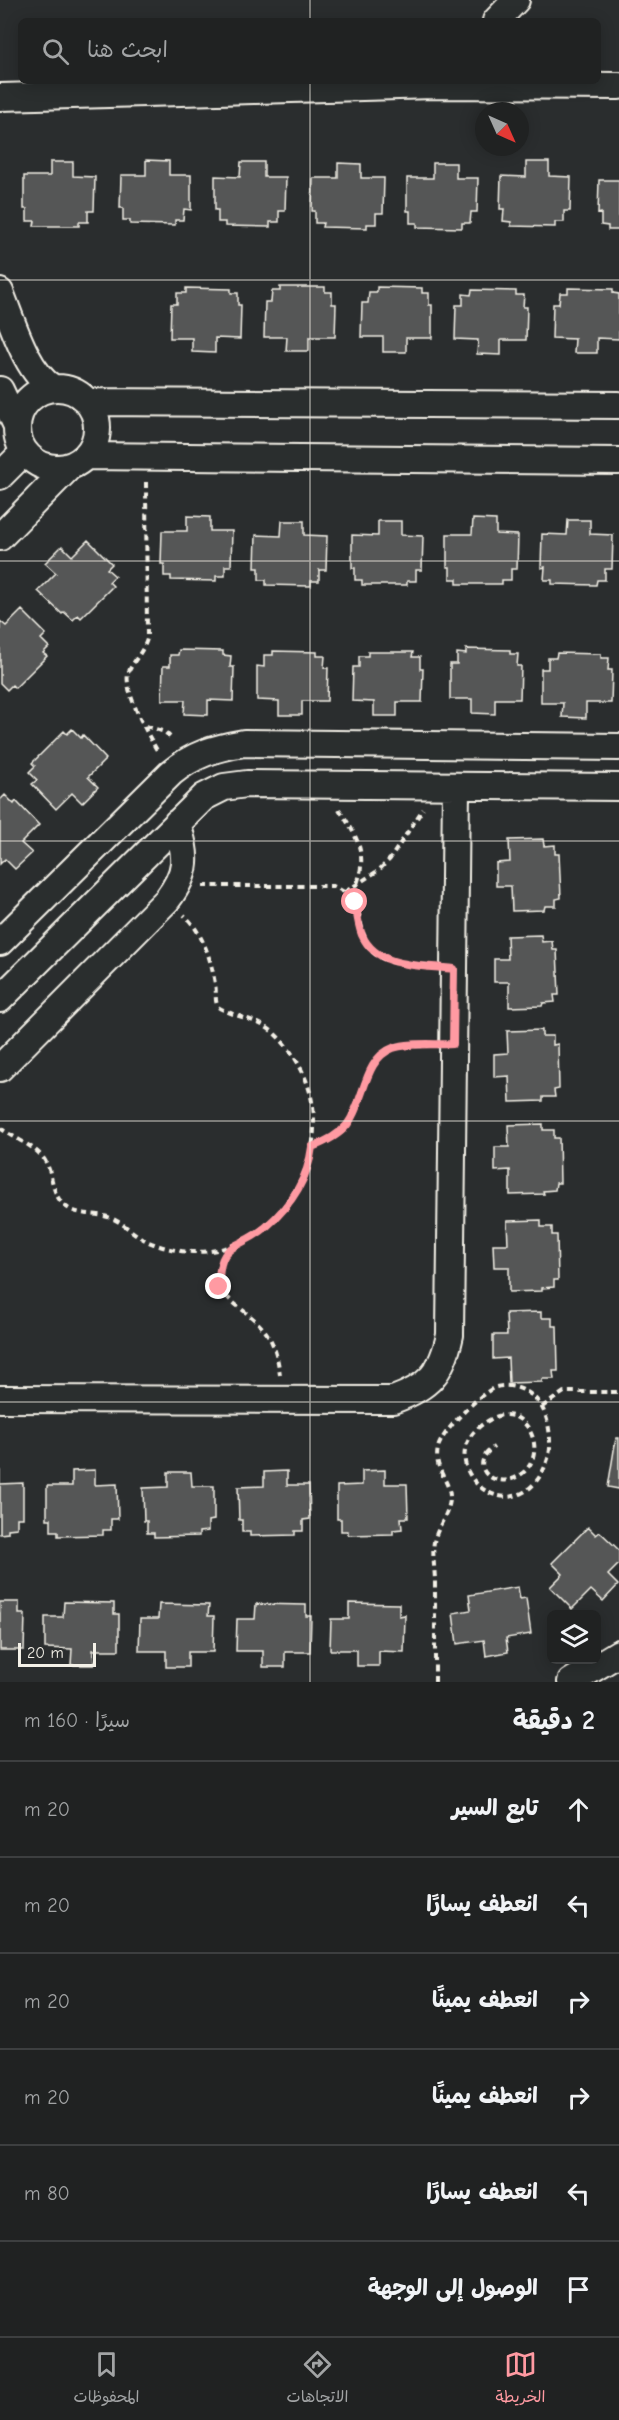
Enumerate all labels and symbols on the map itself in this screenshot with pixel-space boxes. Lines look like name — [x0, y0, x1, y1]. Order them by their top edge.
north arrow — [475, 102, 529, 156]
route start — [341, 888, 367, 914]
route end — [205, 1273, 231, 1299]
scale bar — [18, 1640, 96, 1668]

